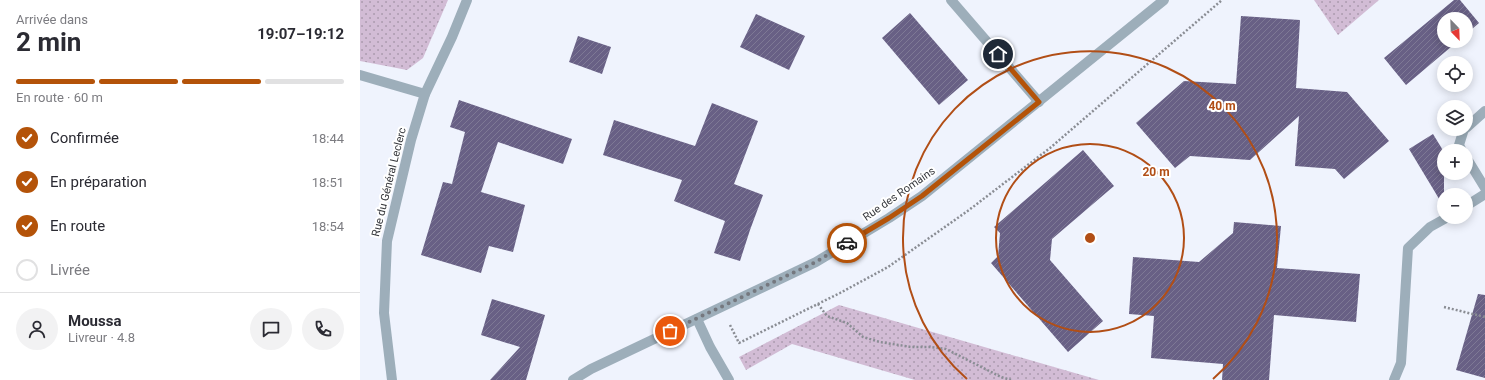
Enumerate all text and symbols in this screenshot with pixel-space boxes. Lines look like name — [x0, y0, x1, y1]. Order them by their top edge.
text: Arrivée dans — [16, 12, 88, 27]
north arrow — [1437, 12, 1473, 48]
map controls — [1437, 12, 1473, 224]
text: 19:07–19:12 — [257, 25, 344, 43]
text: 2 min — [16, 27, 81, 57]
pin — [981, 37, 1015, 71]
icon: home — [987, 43, 1009, 65]
button: locate — [1437, 56, 1473, 92]
text: En route · 60 m — [16, 90, 103, 105]
text: 40 m — [1208, 99, 1236, 113]
button: layers — [1437, 100, 1473, 136]
street label: Rue du Général Leclerc — [369, 126, 409, 238]
icon: check — [16, 127, 38, 149]
text: Confirmée — [50, 129, 119, 147]
text: 18:44 — [312, 131, 344, 146]
button: + — [1437, 144, 1473, 180]
street label: Rue des Romains — [860, 164, 938, 224]
text: 20 m — [1142, 165, 1170, 179]
icon: check — [16, 171, 38, 193]
text: En préparation — [50, 173, 147, 191]
text: 18:51 — [312, 175, 344, 190]
button: − — [1437, 188, 1473, 224]
icon: check — [16, 215, 38, 237]
text: En route — [50, 217, 105, 235]
text: 18:54 — [312, 219, 344, 234]
courier — [827, 223, 867, 263]
centre of rings — [1083, 231, 1097, 245]
icon: car — [836, 232, 858, 254]
text: Livrée — [50, 261, 90, 279]
button: person — [16, 308, 58, 350]
button: chat — [250, 308, 292, 350]
button: phone — [302, 308, 344, 350]
text: Moussa — [68, 312, 121, 330]
pin — [653, 314, 687, 348]
icon: bag — [659, 320, 681, 342]
text: Livreur · 4.8 — [68, 330, 135, 345]

